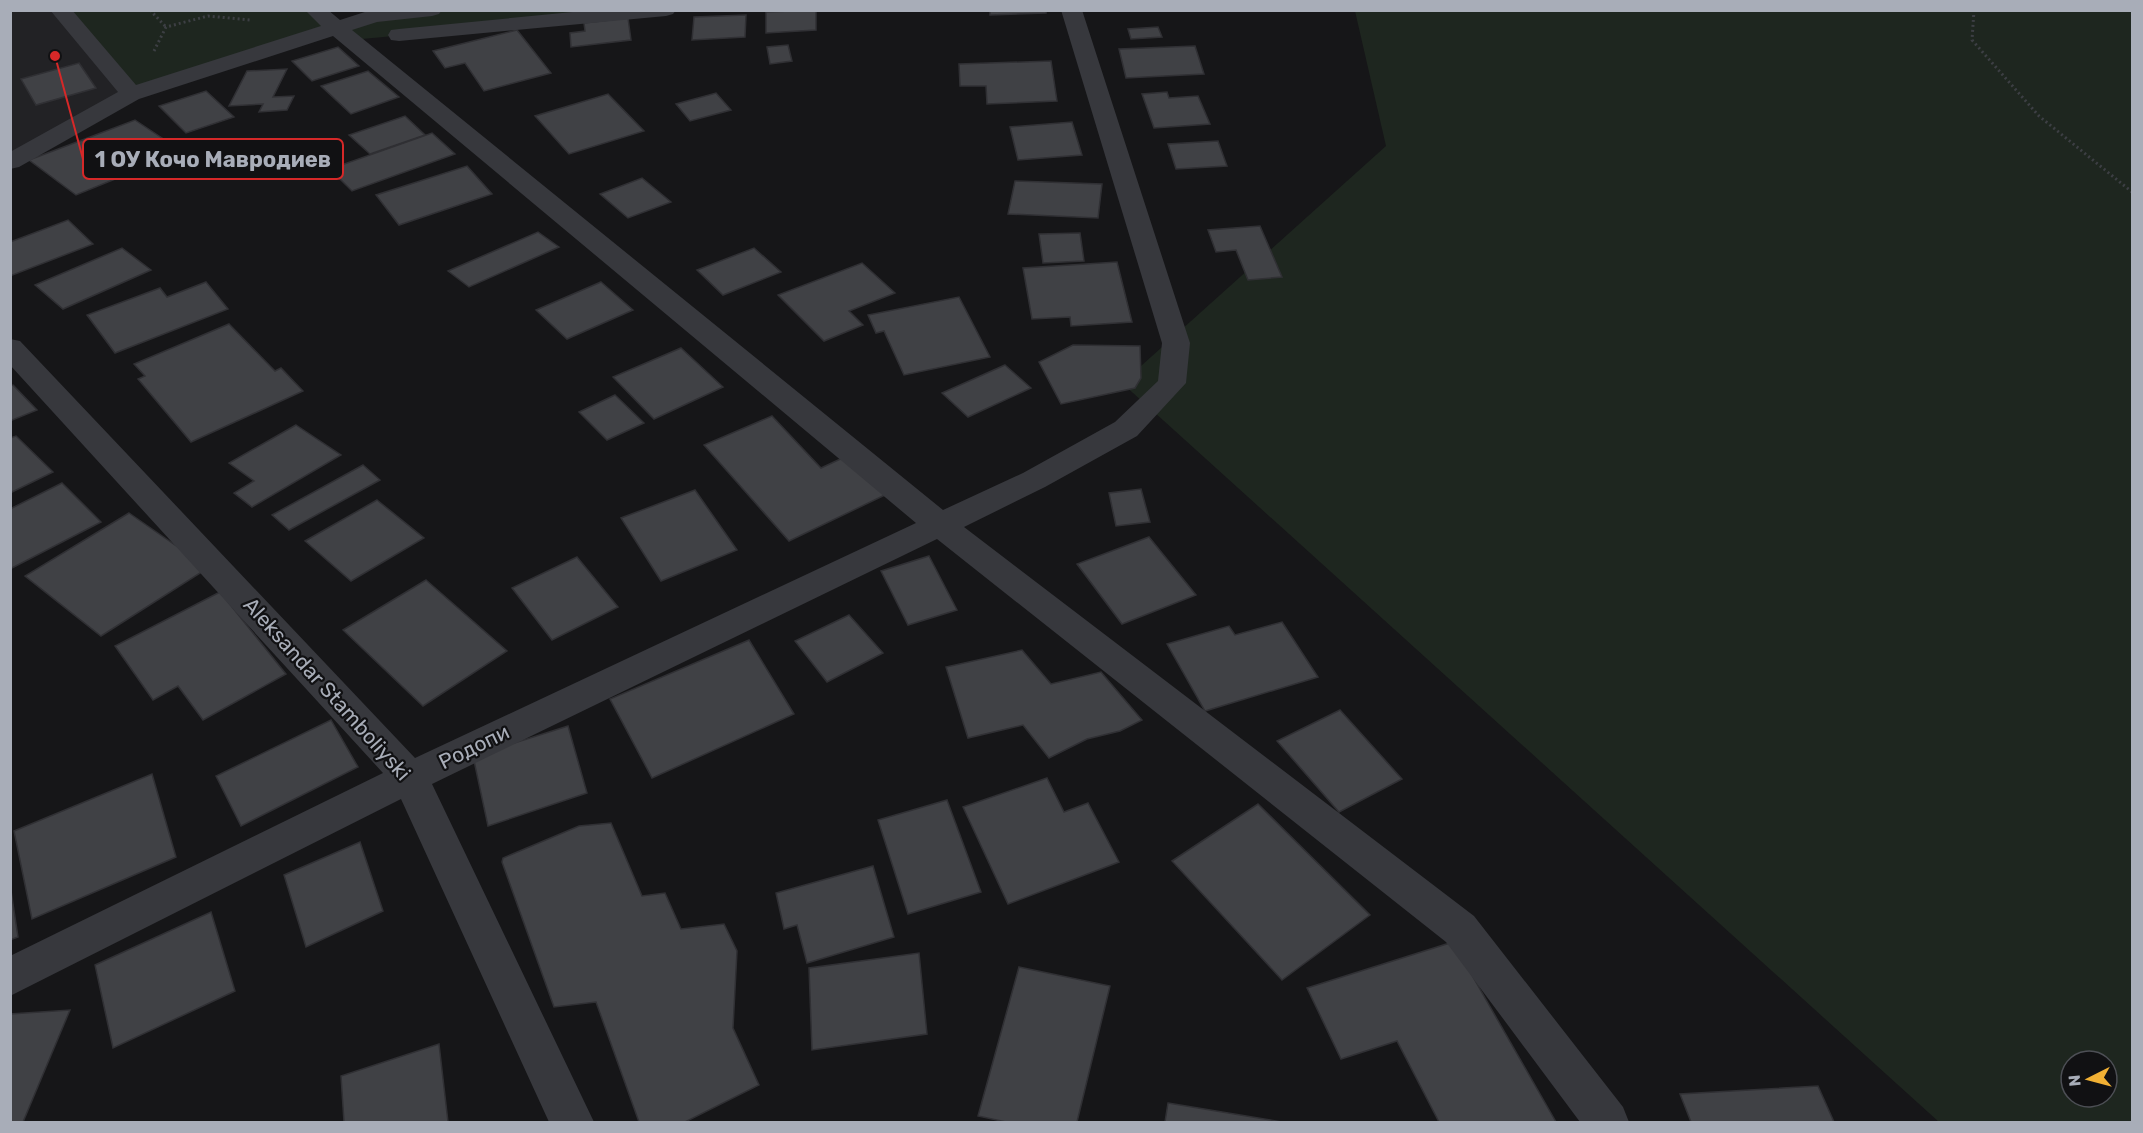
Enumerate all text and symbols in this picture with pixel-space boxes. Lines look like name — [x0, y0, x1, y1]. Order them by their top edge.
callout: 1 ОУ Кочо Мавродиев — [83, 139, 343, 179]
text: 1 ОУ Кочо Мавродиев — [95, 146, 331, 173]
street label: Aleksandar Stamboliyski — [239, 592, 416, 785]
street label: Родопи — [434, 719, 513, 774]
north arrow — [2059, 1049, 2119, 1109]
text: N — [2065, 1074, 2085, 1087]

